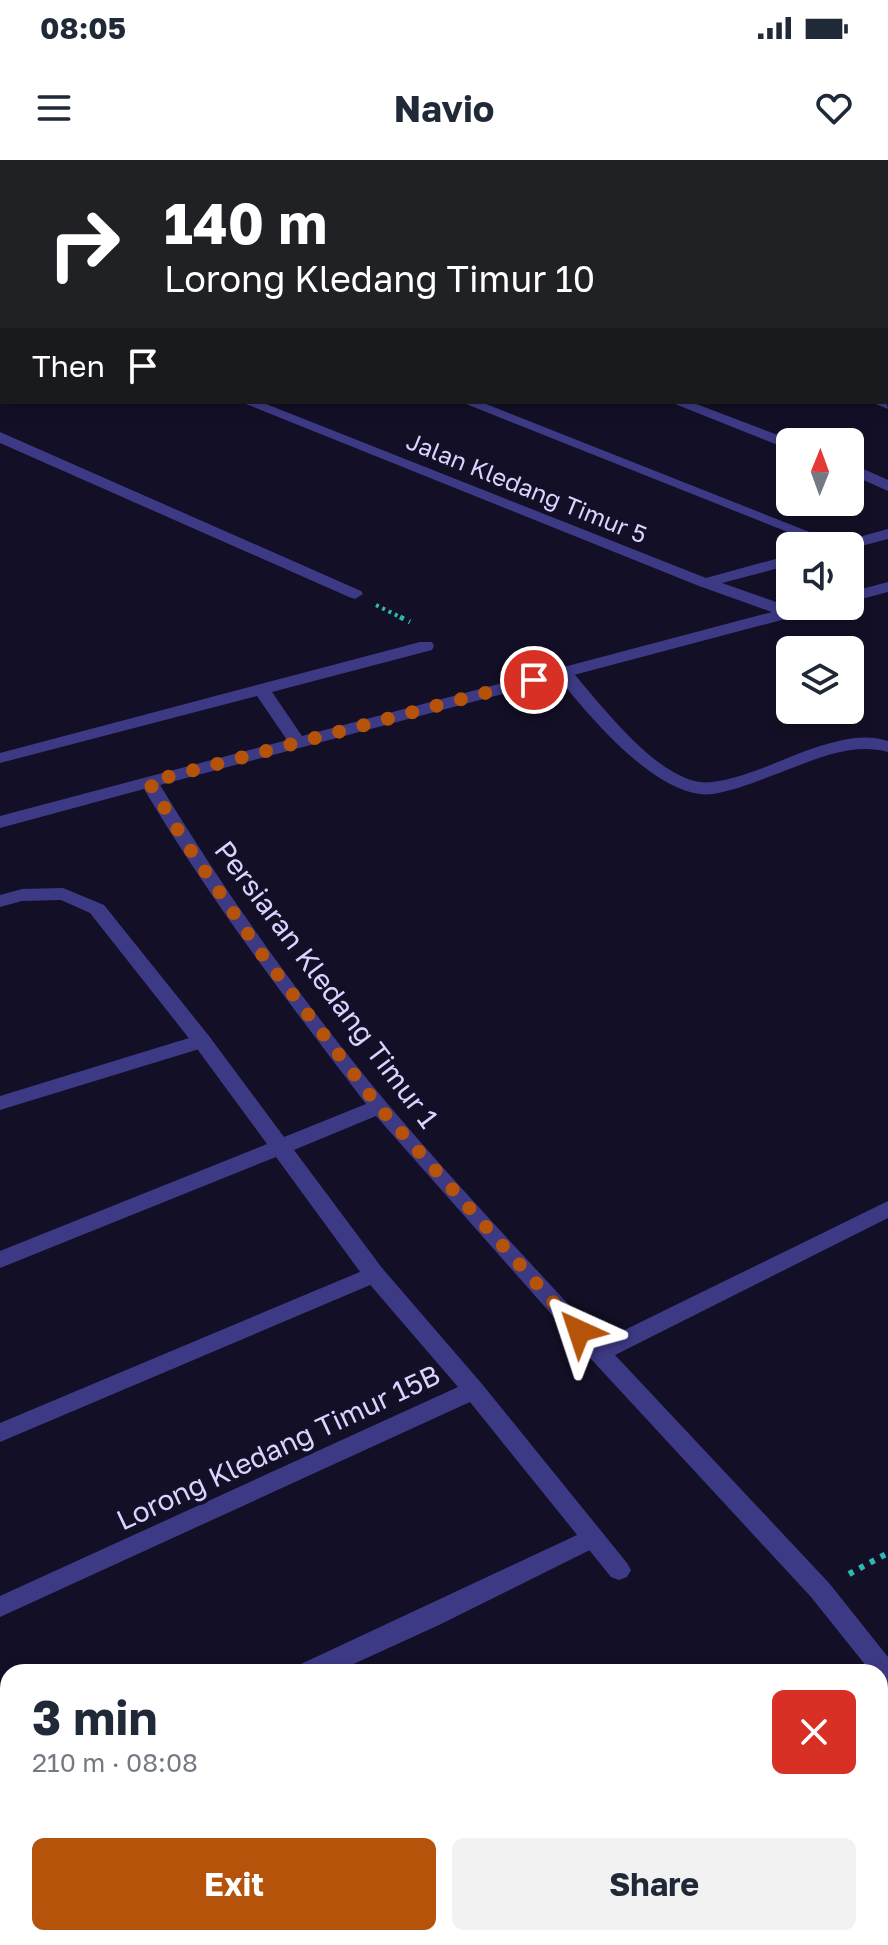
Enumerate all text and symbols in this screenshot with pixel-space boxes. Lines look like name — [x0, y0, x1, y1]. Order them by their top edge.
text: 08:05 — [40, 10, 126, 46]
icon: menu — [32, 86, 76, 130]
icon: heart — [812, 86, 856, 130]
text: Navio — [394, 87, 494, 130]
text: 140 m — [164, 189, 327, 256]
icon: right — [32, 192, 136, 296]
text: Lorong Kledang Timur 10 — [164, 257, 595, 300]
icon: arrive — [121, 344, 165, 388]
text: Then — [32, 348, 105, 384]
street label: Jalan Kledang Timur 5 — [403, 425, 651, 549]
north arrow — [776, 428, 864, 516]
map controls — [776, 428, 864, 724]
button: sound — [776, 532, 864, 620]
button: layers — [776, 636, 864, 724]
pin — [500, 646, 568, 714]
icon: arrive — [512, 658, 556, 702]
street label: Persiaran Kledang Timur 1 — [208, 834, 446, 1134]
position arrow — [537, 1289, 621, 1373]
street label: Lorong Kledang Timur 15B — [111, 1357, 445, 1537]
text: 3 min — [32, 1688, 157, 1746]
button: close — [772, 1690, 856, 1774]
text: 210 m · 08:08 — [32, 1747, 198, 1778]
button: Exit — [32, 1838, 436, 1930]
button: Share — [452, 1838, 856, 1930]

